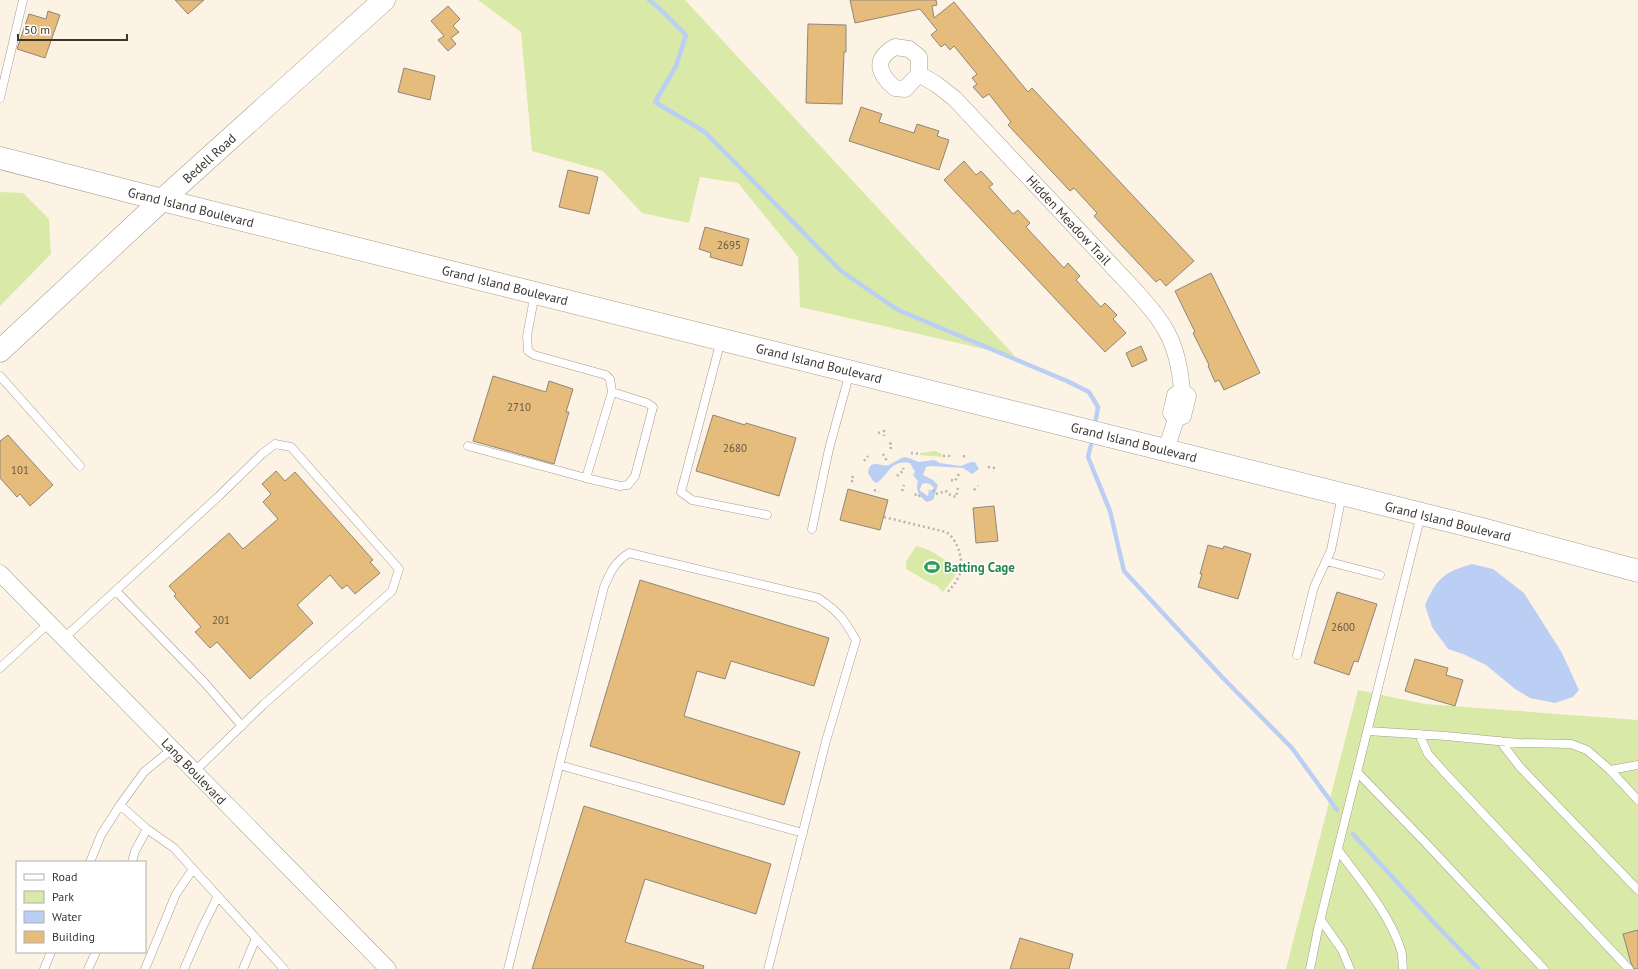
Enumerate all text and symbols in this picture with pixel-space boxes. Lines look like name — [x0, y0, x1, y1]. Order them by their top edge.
scale bar — [18, 16, 127, 42]
text: 50 m — [24, 22, 50, 37]
street label: Bedell Road — [179, 130, 240, 187]
street label: Hidden Meadow Trail — [1023, 172, 1115, 269]
street label: Grand Island Boulevard — [126, 184, 256, 231]
house number: 2695 — [717, 238, 741, 252]
street label: Grand Island Boulevard — [440, 262, 570, 309]
street label: Grand Island Boulevard — [754, 340, 884, 387]
house number: 2710 — [507, 400, 531, 414]
street label: Grand Island Boulevard — [1069, 419, 1199, 466]
house number: 2680 — [723, 441, 747, 455]
house number: 101 — [11, 463, 29, 477]
street label: Grand Island Boulevard — [1383, 498, 1513, 545]
sports icon: Batting Cage — [923, 558, 941, 576]
place label: Batting Cage — [944, 559, 1015, 576]
house number: 201 — [212, 613, 230, 627]
house number: 2600 — [1331, 620, 1355, 634]
street label: Lang Boulevard — [158, 734, 230, 808]
legend — [16, 861, 146, 953]
text: Road — [52, 869, 77, 884]
text: Park — [52, 889, 74, 904]
text: Water — [52, 909, 82, 924]
text: Building — [52, 929, 95, 944]

